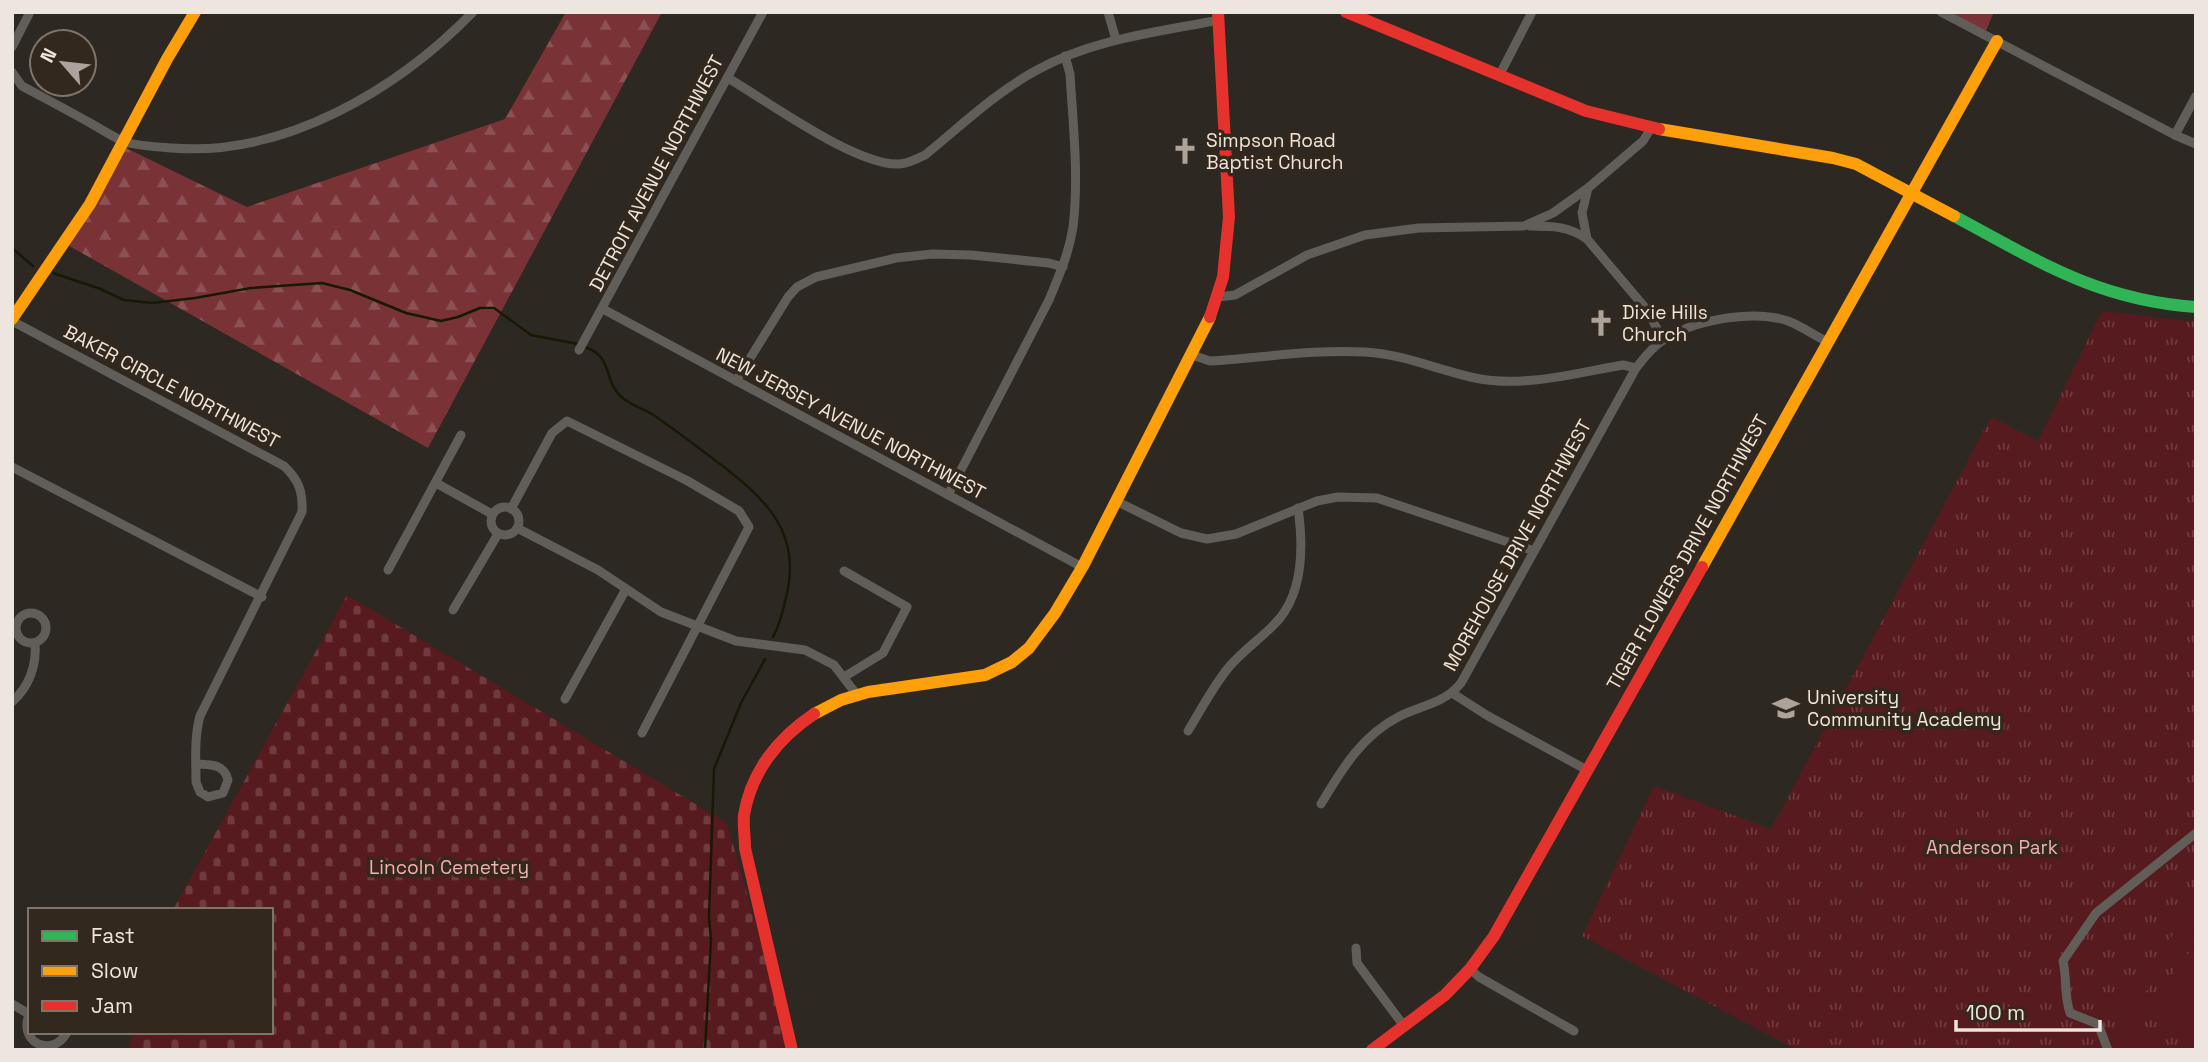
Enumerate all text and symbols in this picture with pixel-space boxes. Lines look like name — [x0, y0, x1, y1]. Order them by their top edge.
north arrow — [28, 28, 98, 98]
text: N — [34, 44, 62, 67]
street label: DETROIT AVENUE NORTHWEST — [583, 51, 729, 296]
place label: Simpson Road Baptist Church — [1206, 128, 1343, 175]
church icon: Simpson Road Baptist Church — [1170, 136, 1200, 166]
place label: Dixie Hills Church — [1622, 300, 1708, 347]
church icon: Dixie Hills Church — [1586, 308, 1616, 338]
street label: BAKER CIRCLE NORTHWEST — [60, 319, 284, 454]
street label: NEW JERSEY AVENUE NORTHWEST — [712, 342, 990, 505]
street label: TIGER FLOWERS DRIVE NORTHWEST — [1601, 410, 1774, 695]
street label: MOREHOUSE DRIVE NORTHWEST — [1438, 415, 1597, 675]
place label: University Community Academy — [1807, 685, 2002, 732]
school or university icon: University Community Academy — [1771, 693, 1801, 723]
park label: Anderson Park — [1926, 835, 2058, 860]
park label: Lincoln Cemetery — [369, 855, 529, 880]
legend — [28, 908, 273, 1034]
text: Fast — [91, 922, 135, 949]
text: Slow — [91, 957, 139, 984]
scale bar — [1956, 988, 2100, 1032]
text: Jam — [91, 992, 133, 1019]
text: 100 m — [1966, 999, 2025, 1026]

